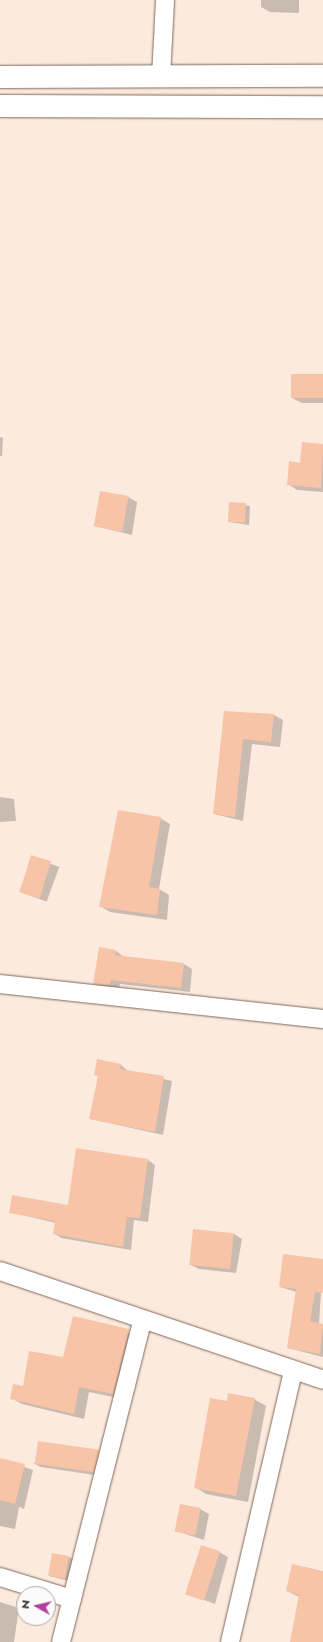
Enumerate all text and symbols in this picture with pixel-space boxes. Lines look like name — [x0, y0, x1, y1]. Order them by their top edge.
north arrow — [16, 1586, 56, 1626]
text: N — [17, 1599, 34, 1610]

